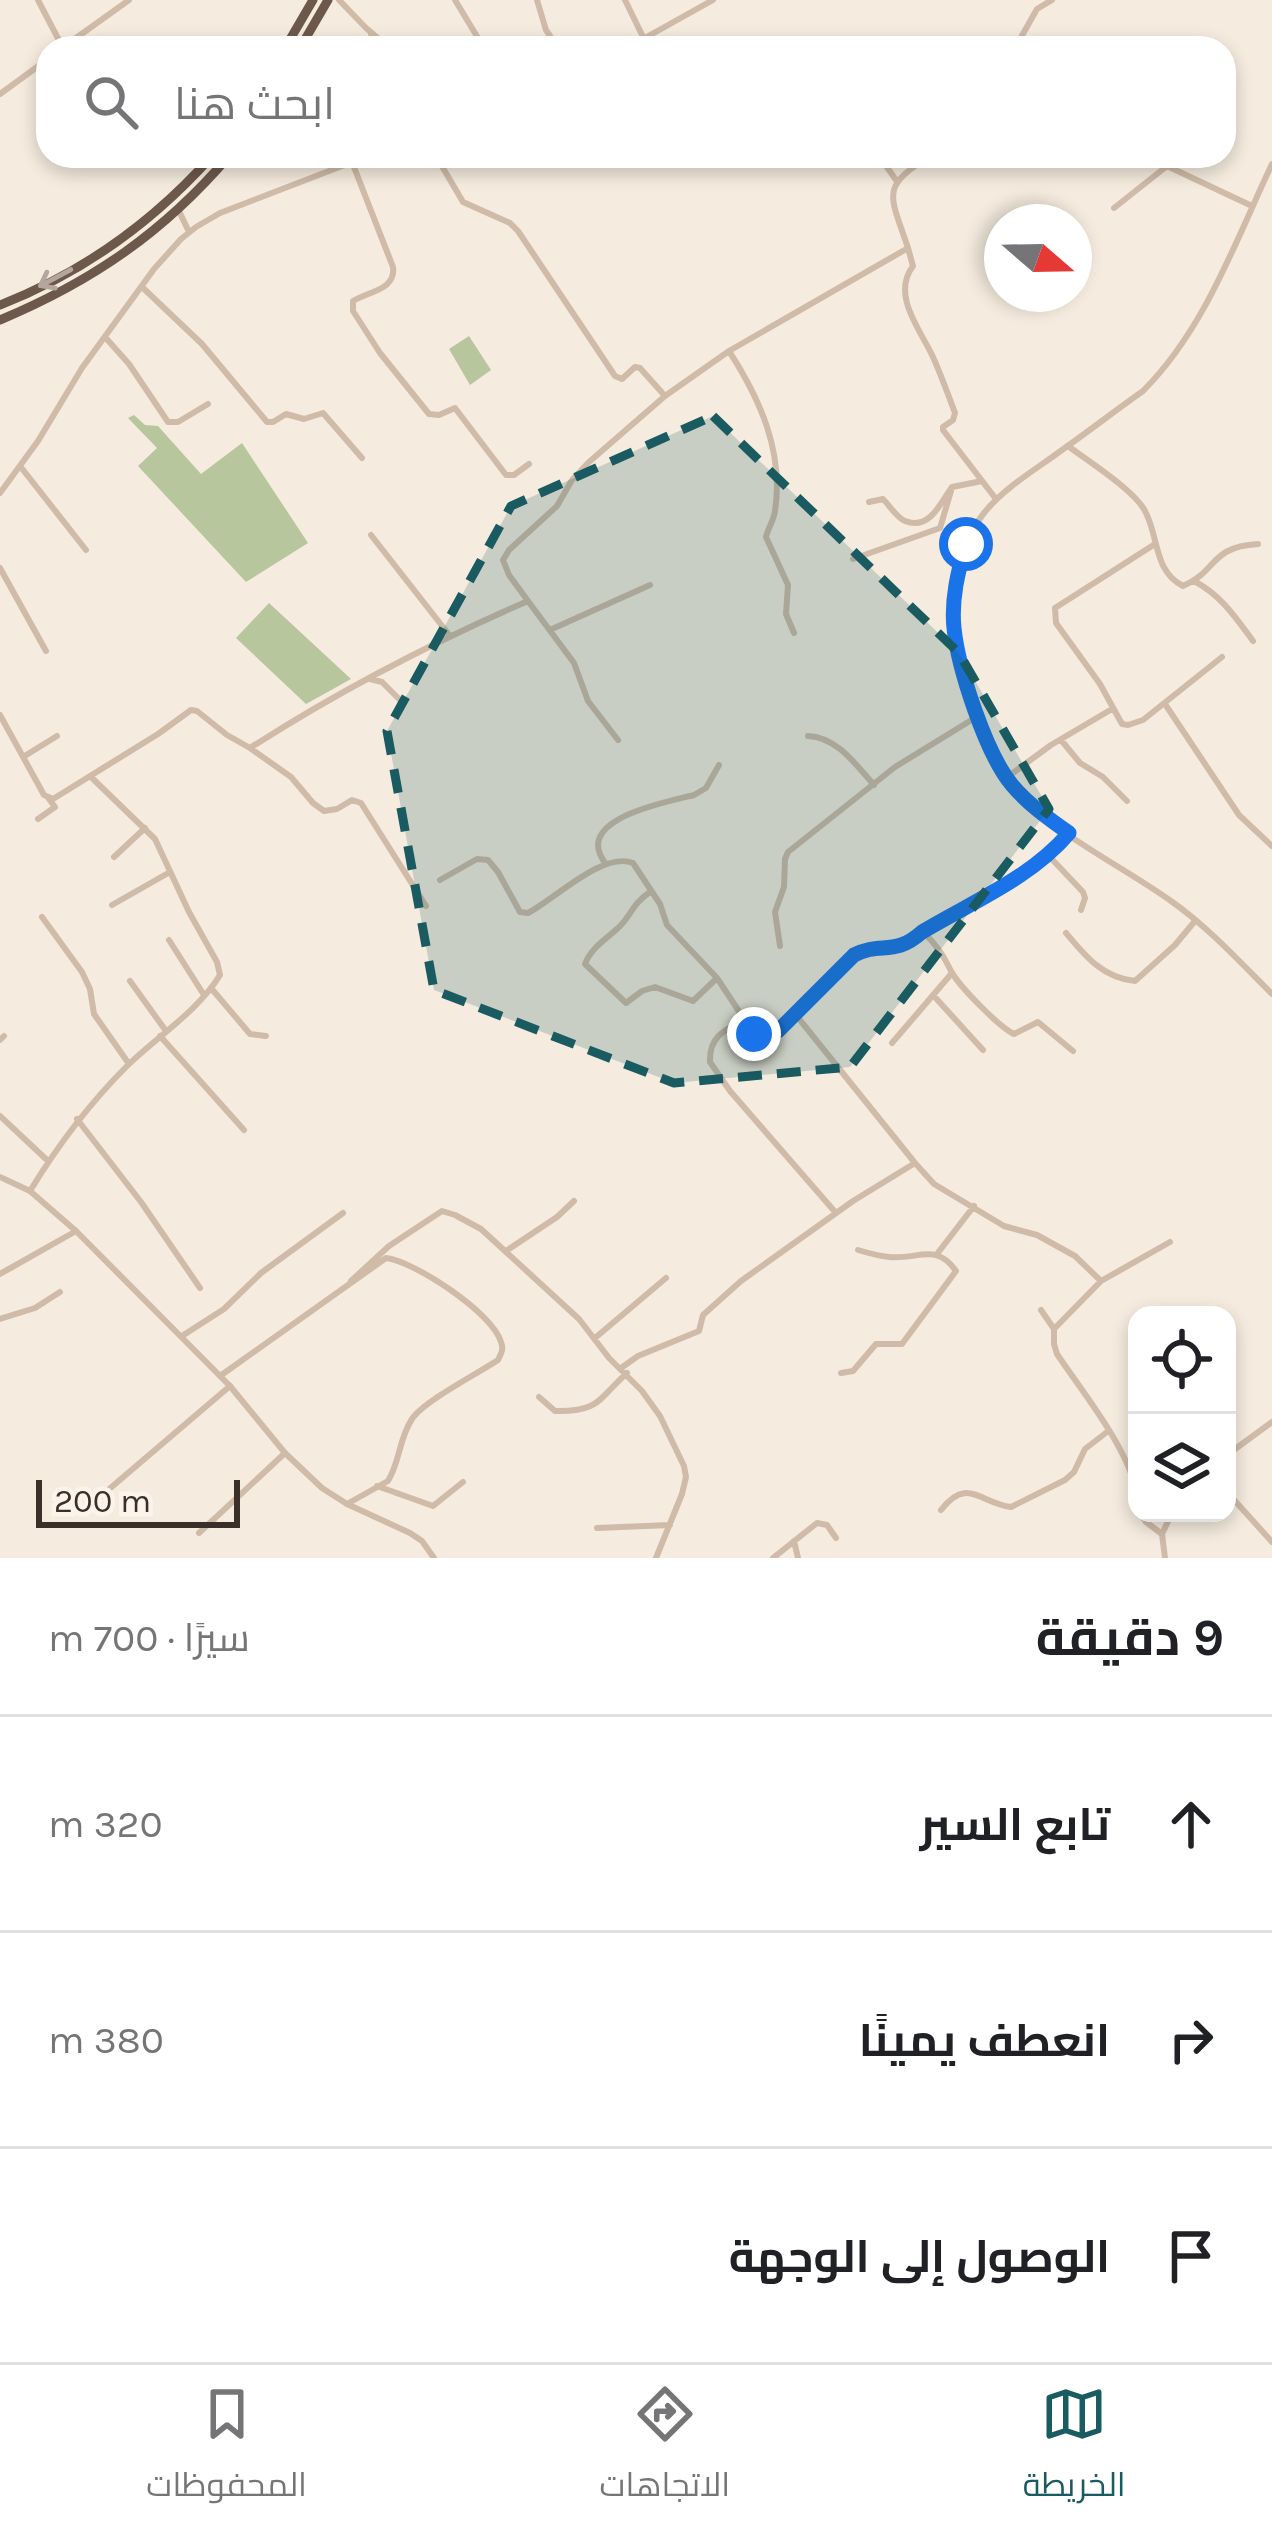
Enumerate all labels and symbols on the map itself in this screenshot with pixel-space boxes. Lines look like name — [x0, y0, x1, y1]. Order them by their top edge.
north arrow — [984, 204, 1092, 312]
one-way arrow — [38, 267, 73, 290]
route start — [939, 517, 993, 571]
route end — [727, 1007, 781, 1061]
scale bar — [36, 1474, 240, 1527]

